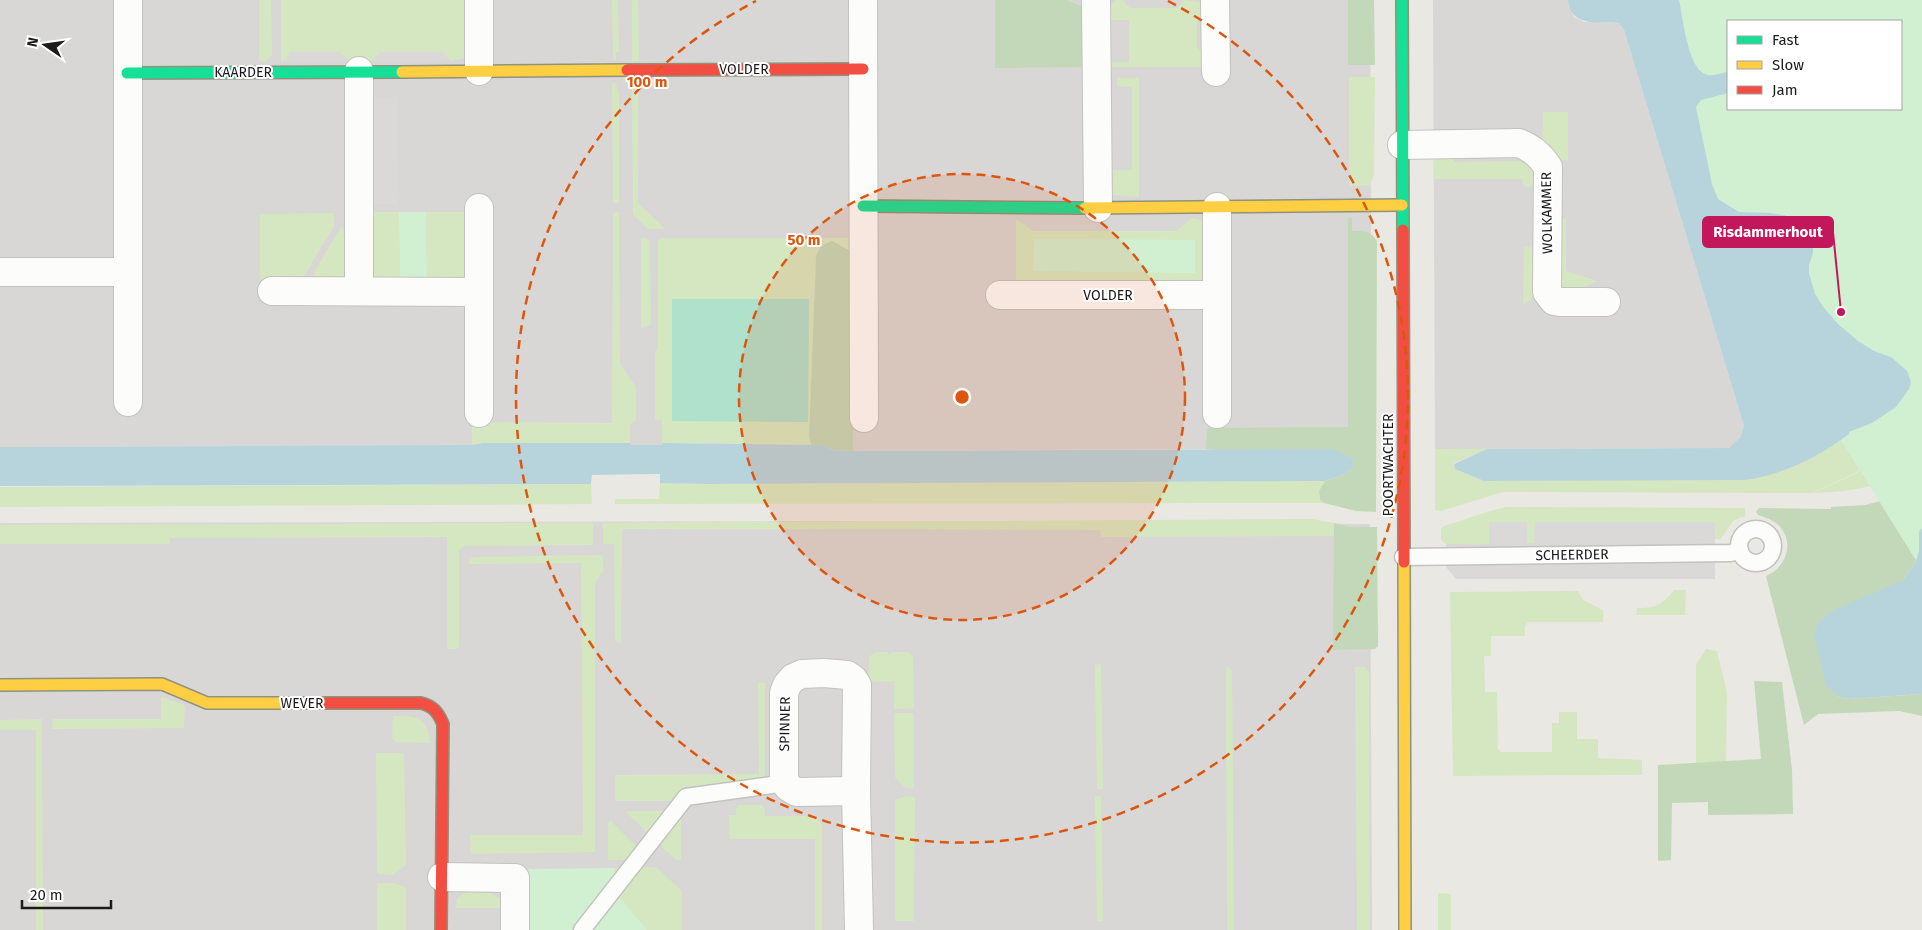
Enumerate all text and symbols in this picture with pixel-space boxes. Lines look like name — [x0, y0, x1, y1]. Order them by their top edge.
north arrow — [20, 20, 70, 70]
legend — [1727, 20, 1902, 110]
text: Fast — [1772, 31, 1799, 49]
text: N — [23, 36, 42, 49]
text: Slow — [1772, 56, 1804, 74]
street label: VOLDER — [719, 61, 769, 78]
street label: KAARDER — [214, 64, 272, 81]
text: 100 m — [627, 73, 667, 91]
text: Jam — [1772, 81, 1798, 99]
street label: WOLKAMMER — [1538, 171, 1556, 254]
callout: Risdammerhout — [1703, 217, 1833, 247]
text: Risdammerhout — [1713, 223, 1823, 241]
text: 50 m — [787, 231, 821, 249]
street label: VOLDER — [1083, 287, 1133, 304]
centre of rings — [953, 388, 971, 406]
street label: POORTWACHTER — [1380, 413, 1397, 516]
street label: SCHEERDER — [1535, 546, 1609, 564]
street label: WEVER — [281, 695, 324, 712]
street label: SPINNER — [776, 696, 794, 752]
scale bar — [22, 878, 111, 910]
text: 20 m — [30, 886, 63, 904]

